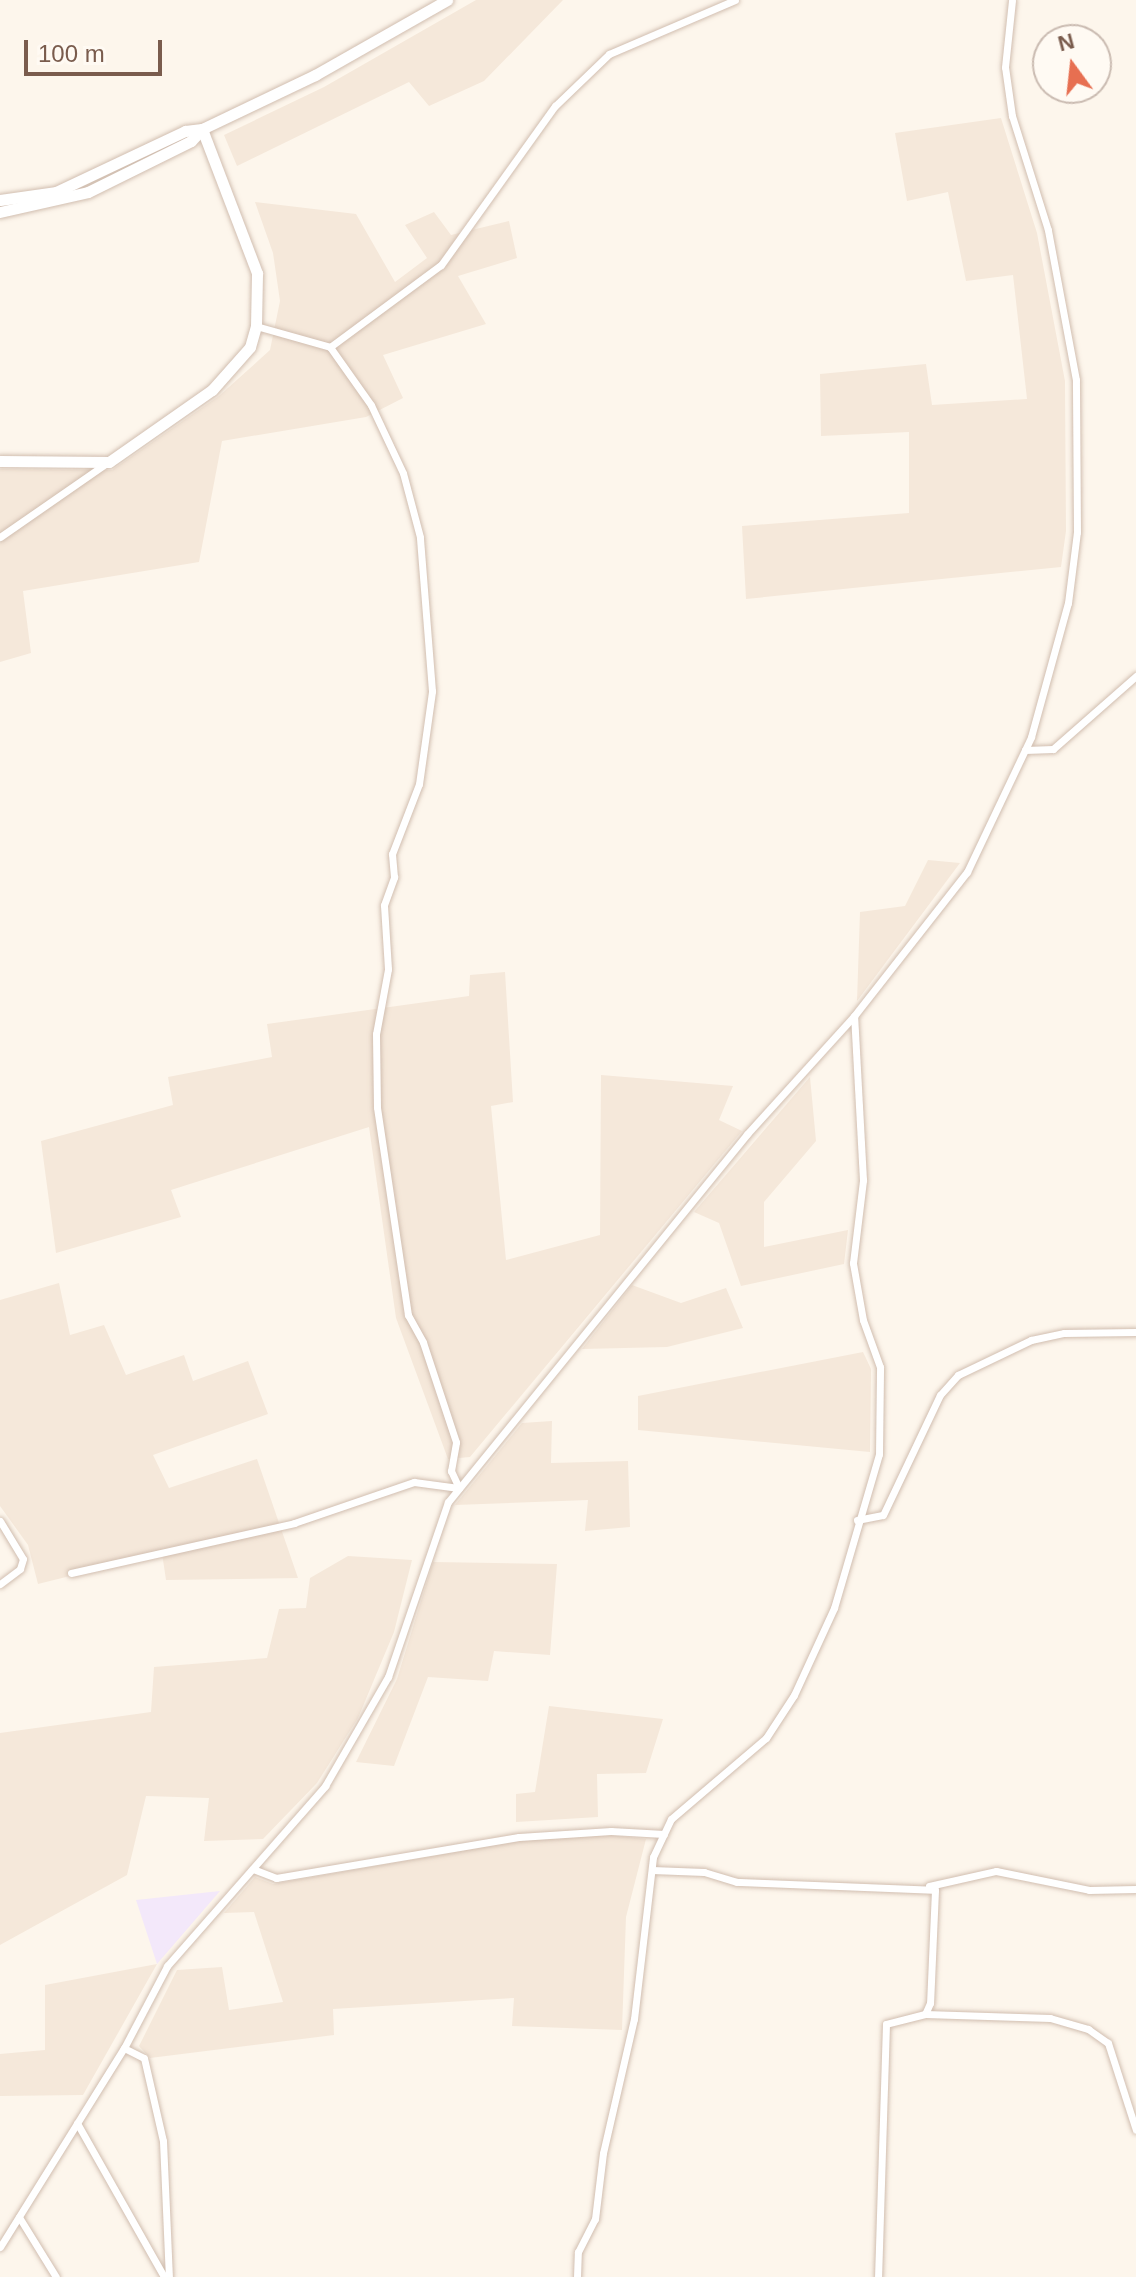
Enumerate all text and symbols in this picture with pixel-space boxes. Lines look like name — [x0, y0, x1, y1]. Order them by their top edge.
scale bar — [28, 24, 166, 74]
north arrow — [1032, 24, 1112, 104]
text: N — [1055, 28, 1077, 56]
text: 100 m — [38, 40, 105, 67]

